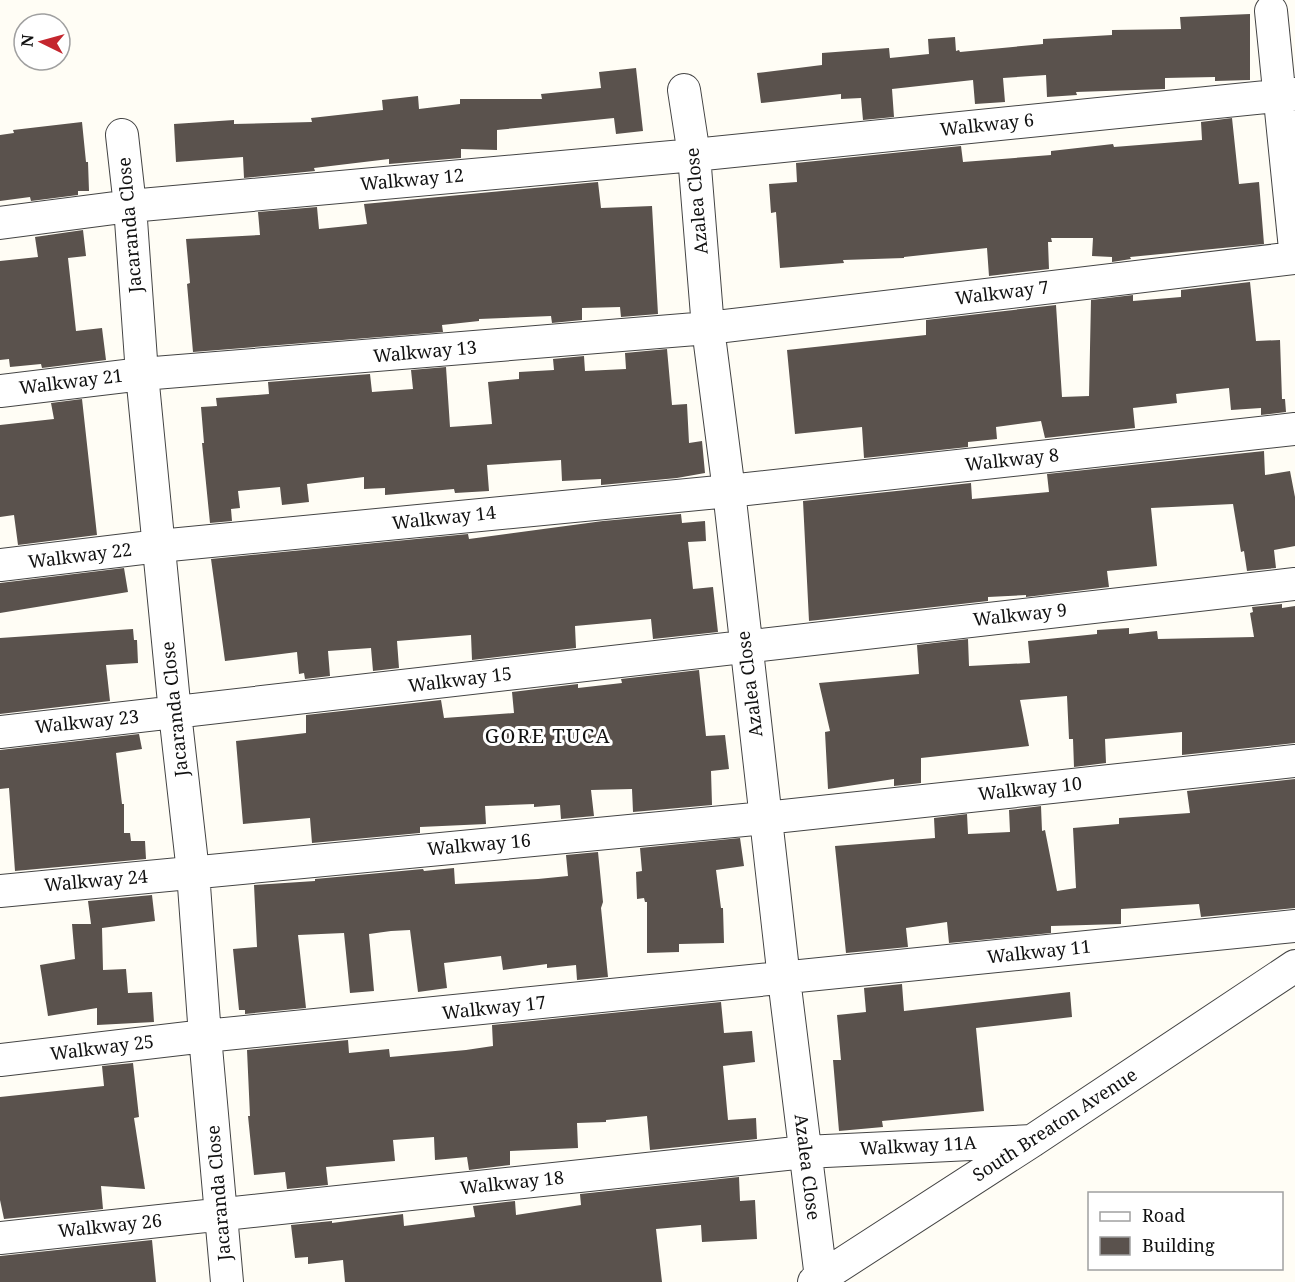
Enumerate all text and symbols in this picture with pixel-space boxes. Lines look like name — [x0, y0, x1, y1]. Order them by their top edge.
north arrow — [12, 12, 72, 72]
text: N — [16, 33, 39, 48]
street label: Walkway 6 — [939, 107, 1035, 141]
street label: Azalea Close — [679, 147, 713, 255]
street label: Jacaranda Close — [111, 156, 147, 295]
street label: Walkway 12 — [359, 163, 465, 195]
street label: Walkway 7 — [954, 274, 1050, 310]
street label: Walkway 13 — [372, 335, 478, 367]
street label: Walkway 21 — [18, 363, 124, 399]
street label: Walkway 8 — [964, 442, 1060, 476]
street label: Walkway 14 — [391, 500, 497, 534]
street label: Walkway 22 — [27, 537, 133, 573]
street label: Walkway 9 — [972, 597, 1068, 631]
street label: Azalea Close — [731, 630, 767, 739]
street label: Jacaranda Close — [155, 640, 193, 779]
street label: Walkway 15 — [407, 661, 513, 697]
street label: Walkway 23 — [34, 704, 140, 738]
district label: GORE TUCA — [485, 722, 611, 749]
street label: Walkway 10 — [977, 771, 1083, 805]
street label: Walkway 16 — [426, 828, 532, 860]
street label: Walkway 24 — [43, 864, 149, 896]
street label: Walkway 11 — [986, 934, 1092, 968]
street label: Walkway 17 — [441, 990, 547, 1024]
street label: Walkway 25 — [49, 1029, 155, 1065]
street label: South Breaton Avenue — [968, 1062, 1141, 1186]
street label: Azalea Close — [790, 1112, 826, 1221]
street label: Jacaranda Close — [200, 1124, 236, 1263]
street label: Walkway 11A — [859, 1130, 977, 1160]
street label: Walkway 18 — [459, 1165, 565, 1199]
legend — [1088, 1192, 1283, 1270]
text: Road — [1142, 1203, 1185, 1227]
street label: Walkway 26 — [57, 1208, 163, 1242]
text: Building — [1142, 1233, 1215, 1257]

